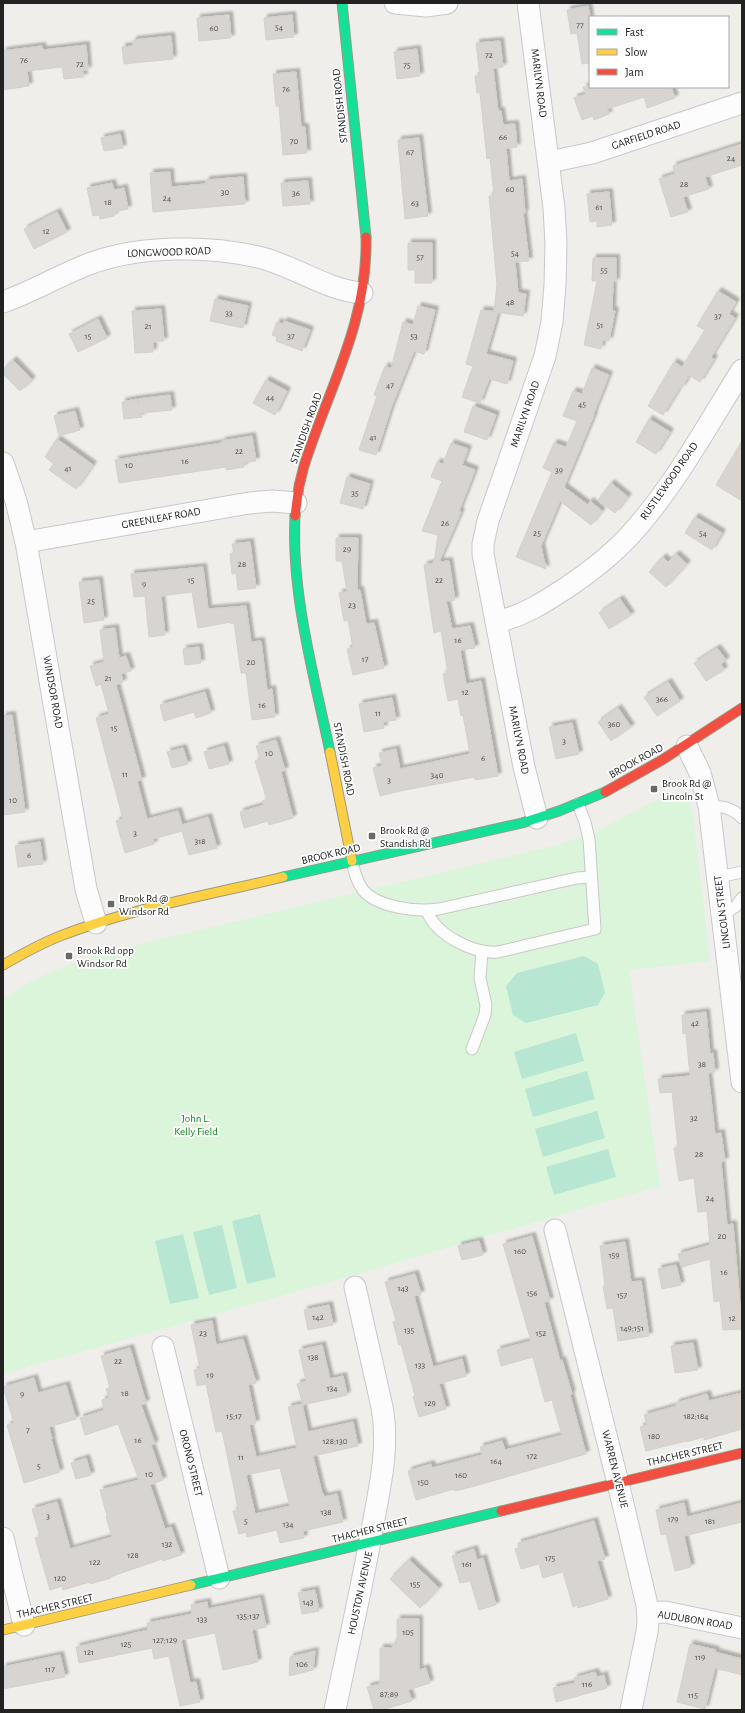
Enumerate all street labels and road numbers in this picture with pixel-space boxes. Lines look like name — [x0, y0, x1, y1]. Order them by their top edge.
street label: MARILYN ROAD — [529, 48, 549, 118]
street label: STANDISH ROAD — [331, 68, 349, 144]
street label: GARFIELD ROAD — [610, 119, 682, 151]
street label: LONGWOOD ROAD — [127, 245, 211, 259]
street label: MARILYN ROAD — [508, 379, 542, 449]
street label: STANDISH ROAD — [288, 391, 324, 465]
street label: RUSTLEWOOD ROAD — [638, 440, 700, 522]
street label: GREENLEAF ROAD — [121, 506, 201, 530]
street label: WINDSOR ROAD — [41, 655, 65, 729]
street label: MARILYN ROAD — [507, 705, 531, 775]
street label: STANDISH ROAD — [331, 721, 357, 797]
street label: BROOK ROAD — [607, 742, 665, 780]
street label: BROOK ROAD — [301, 842, 361, 866]
street label: LINCOLN STREET — [712, 874, 732, 949]
street label: ORONO STREET — [177, 1428, 205, 1498]
street label: WARREN AVENUE — [600, 1429, 630, 1510]
street label: THACHER STREET — [646, 1440, 725, 1468]
street label: THACHER STREET — [331, 1515, 410, 1545]
street label: HOUSTON AVENUE — [346, 1550, 374, 1636]
street label: THACHER STREET — [16, 1592, 95, 1620]
street label: AUDUBON ROAD — [657, 1609, 733, 1631]

